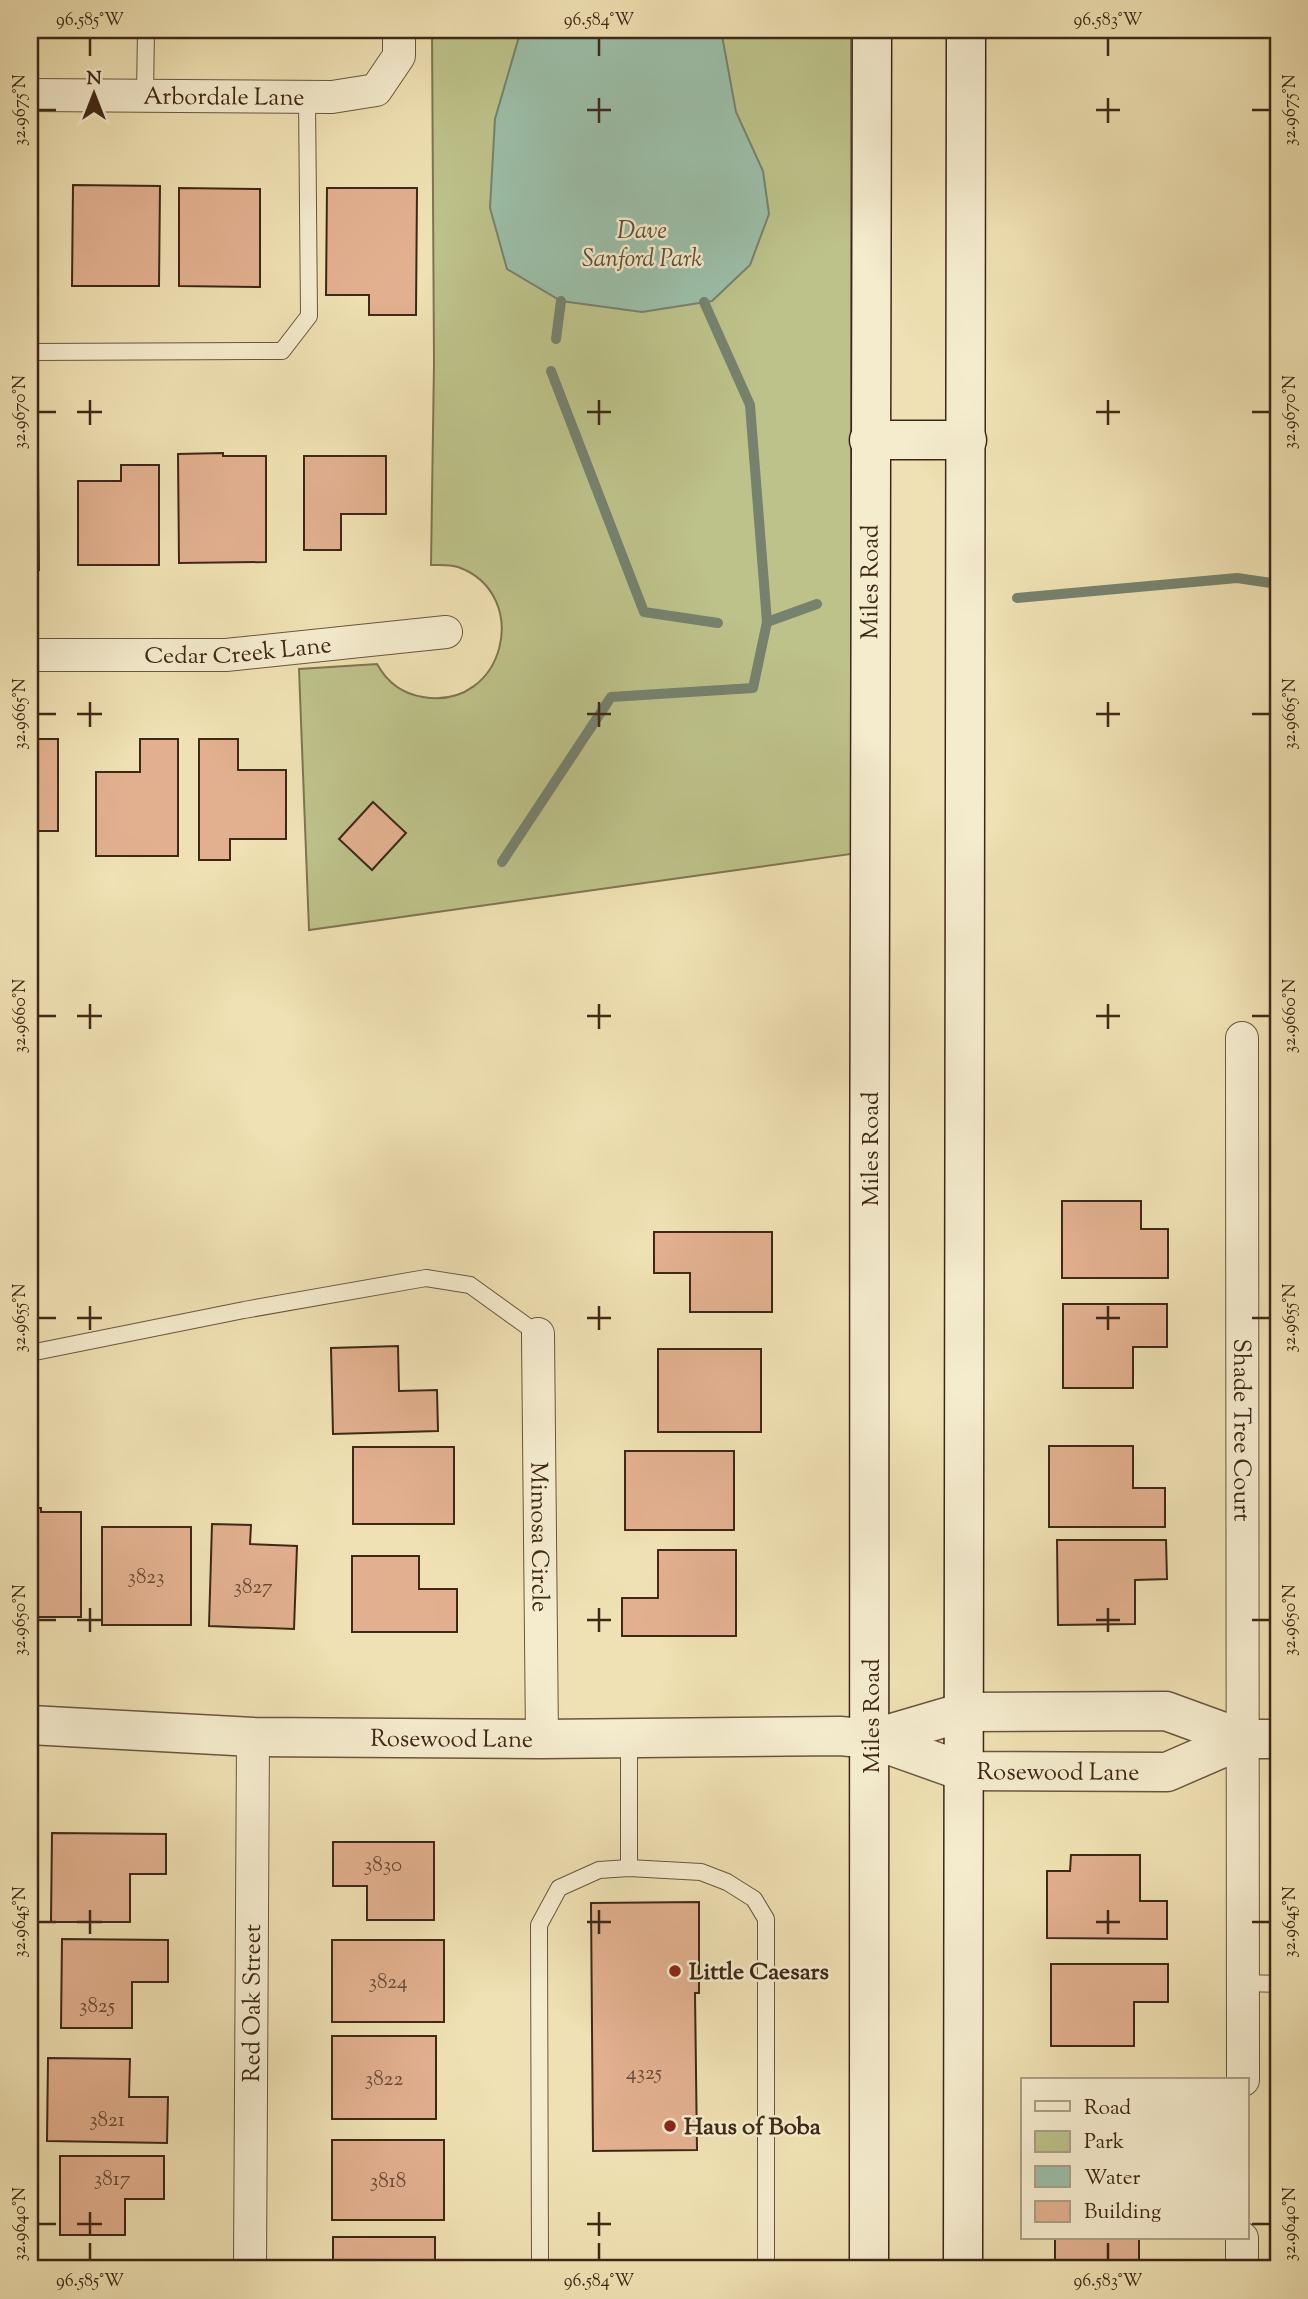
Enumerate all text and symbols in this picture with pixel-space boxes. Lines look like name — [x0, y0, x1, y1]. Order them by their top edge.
text: 96.585°W — [56, 8, 124, 34]
text: 96.584°W — [564, 8, 634, 34]
text: 96.583°W — [1074, 8, 1142, 34]
north arrow — [60, 60, 130, 130]
text: N — [86, 66, 102, 93]
text: 32.9675°N — [8, 74, 34, 146]
text: 32.9675°N — [1278, 74, 1304, 146]
street label: Arbordale Lane — [143, 81, 305, 116]
park label: Dave Sanford Park — [582, 215, 702, 277]
text: 32.9670°N — [8, 375, 34, 449]
text: 32.9670°N — [1278, 375, 1304, 449]
street label: Miles Road — [854, 524, 889, 640]
street label: Cedar Creek Lane — [144, 629, 333, 674]
text: 32.9665°N — [8, 678, 34, 750]
text: 32.9665°N — [1278, 678, 1304, 750]
text: 32.9660°N — [8, 979, 34, 1053]
text: 32.9660°N — [1278, 979, 1304, 1053]
street label: Miles Road — [855, 1091, 889, 1207]
text: 32.9655°N — [8, 1283, 34, 1353]
text: 32.9655°N — [1278, 1283, 1304, 1353]
street label: Shade Tree Court — [1223, 1339, 1257, 1521]
street label: Mimosa Circle — [520, 1462, 556, 1612]
house number: 3823 — [127, 1563, 165, 1593]
house number: 3827 — [233, 1573, 273, 1603]
text: 32.9650°N — [8, 1584, 34, 1656]
text: 32.9650°N — [1278, 1584, 1304, 1656]
street label: Miles Road — [856, 1658, 890, 1774]
street label: Rosewood Lane — [370, 1723, 533, 1758]
street label: Rosewood Lane — [976, 1756, 1140, 1791]
house number: 3830 — [364, 1851, 402, 1881]
text: 32.9645°N — [8, 1886, 34, 1958]
text: 32.9645°N — [1278, 1886, 1304, 1958]
street label: Red Oak Street — [236, 1924, 271, 2082]
place label: Little Caesars — [689, 1956, 829, 1990]
marker: Little Caesars — [667, 1963, 683, 1979]
house number: 3824 — [368, 1968, 408, 1998]
house number: 3825 — [79, 1992, 115, 2022]
house number: 4325 — [626, 2059, 662, 2089]
house number: 3822 — [365, 2065, 403, 2095]
legend — [1021, 2078, 1248, 2240]
text: Road — [1084, 2094, 1131, 2124]
house number: 3821 — [89, 2106, 125, 2136]
place label: Haus of Boba — [684, 2111, 822, 2145]
marker: Haus of Boba — [662, 2118, 678, 2134]
text: Park — [1084, 2128, 1125, 2158]
text: Water — [1084, 2164, 1141, 2194]
house number: 3817 — [94, 2165, 131, 2195]
house number: 3818 — [370, 2167, 406, 2197]
text: 32.9640°N — [8, 2187, 34, 2261]
text: 32.9640°N — [1278, 2187, 1304, 2261]
text: Building — [1084, 2198, 1161, 2228]
text: 96.585°W — [56, 2269, 124, 2295]
text: 96.584°W — [564, 2269, 634, 2295]
text: 96.583°W — [1074, 2269, 1142, 2295]

